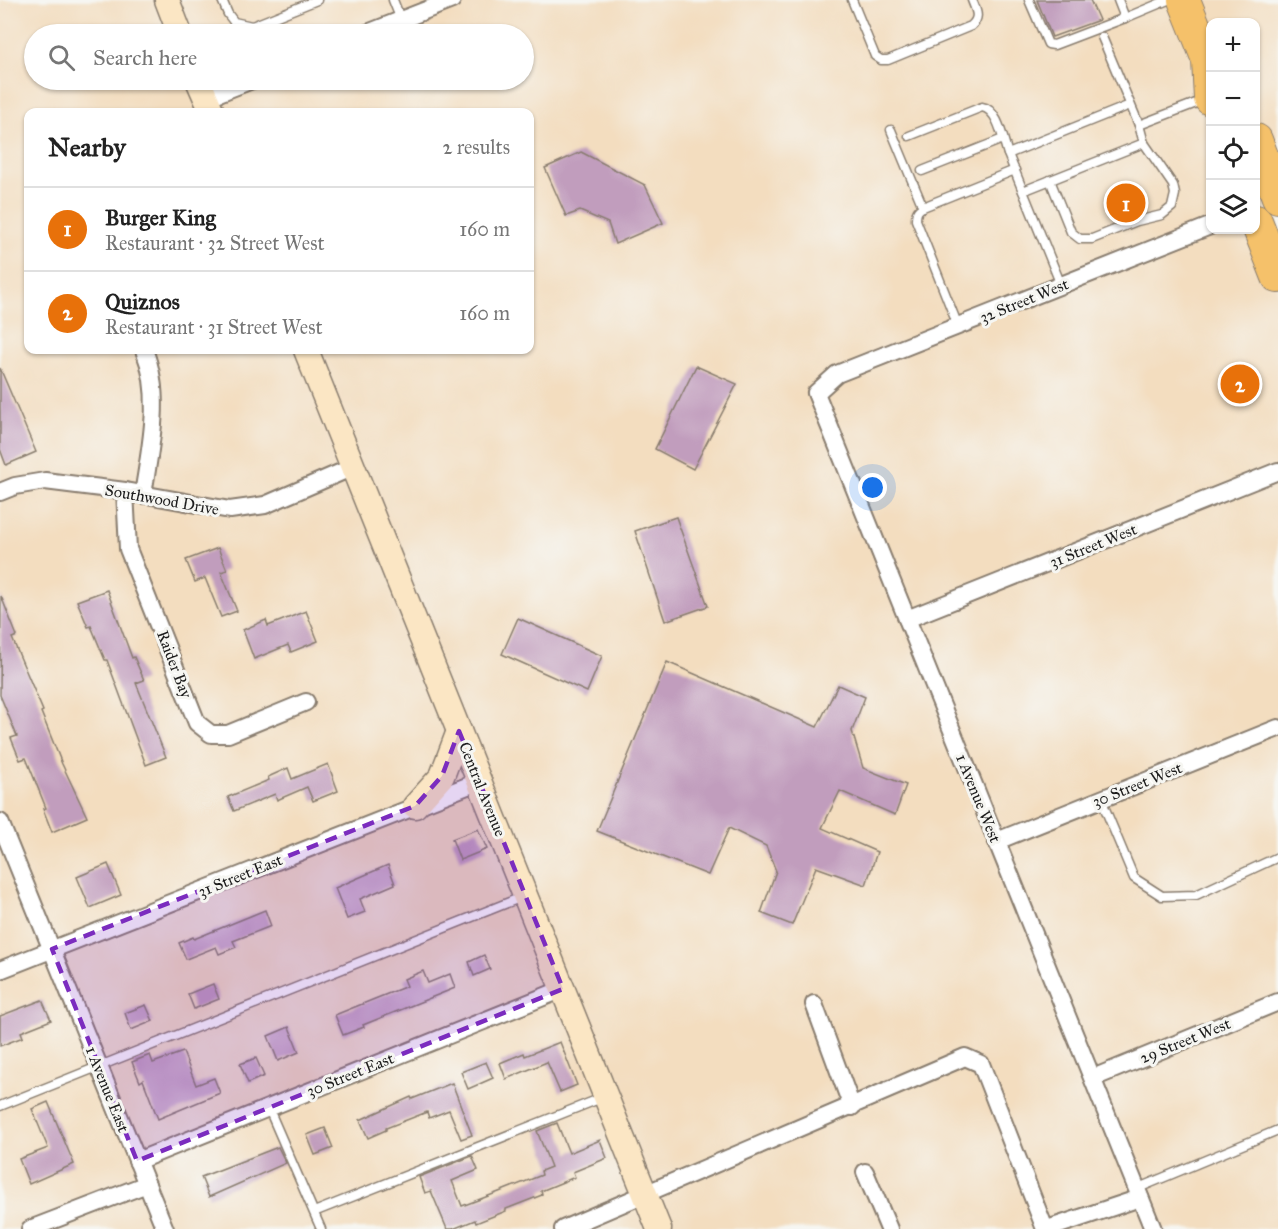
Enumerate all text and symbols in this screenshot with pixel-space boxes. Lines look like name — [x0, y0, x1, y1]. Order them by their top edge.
map controls — [1206, 18, 1260, 234]
button: + — [1206, 18, 1260, 72]
search box — [24, 24, 534, 90]
icon: search — [45, 41, 78, 74]
text: Search here — [93, 44, 197, 71]
button: − — [1206, 72, 1260, 126]
button: locate — [1206, 126, 1260, 180]
text: Nearby — [48, 131, 126, 163]
text: 2 results — [442, 135, 510, 159]
pin: 1 — [1106, 180, 1146, 226]
button: layers — [1206, 180, 1260, 234]
text: Burger King — [105, 204, 216, 231]
text: 1 — [64, 217, 71, 241]
text: 160 m — [459, 217, 510, 241]
text: Restaurant · 32 Street West — [105, 231, 325, 255]
street label: 32 Street West — [977, 274, 1071, 327]
text: Quiznos — [105, 288, 180, 315]
text: 2 — [63, 301, 72, 325]
text: 160 m — [459, 301, 510, 325]
text: Restaurant · 31 Street West — [105, 315, 323, 339]
pin: 2 — [1220, 362, 1260, 406]
your location — [858, 473, 887, 502]
street label: Southwood Drive — [103, 480, 221, 519]
street label: 31 Street West — [1047, 519, 1140, 572]
street label: Raider Bay — [153, 628, 196, 701]
street label: Central Avenue — [455, 739, 510, 840]
street label: 1 Avenue West — [952, 751, 1005, 846]
street label: 30 Street West — [1090, 758, 1185, 811]
street label: 31 Street East — [195, 850, 285, 901]
street label: 29 Street West — [1137, 1014, 1233, 1067]
street label: 1 Avenue East — [82, 1043, 134, 1135]
street label: 30 Street East — [304, 1048, 397, 1101]

